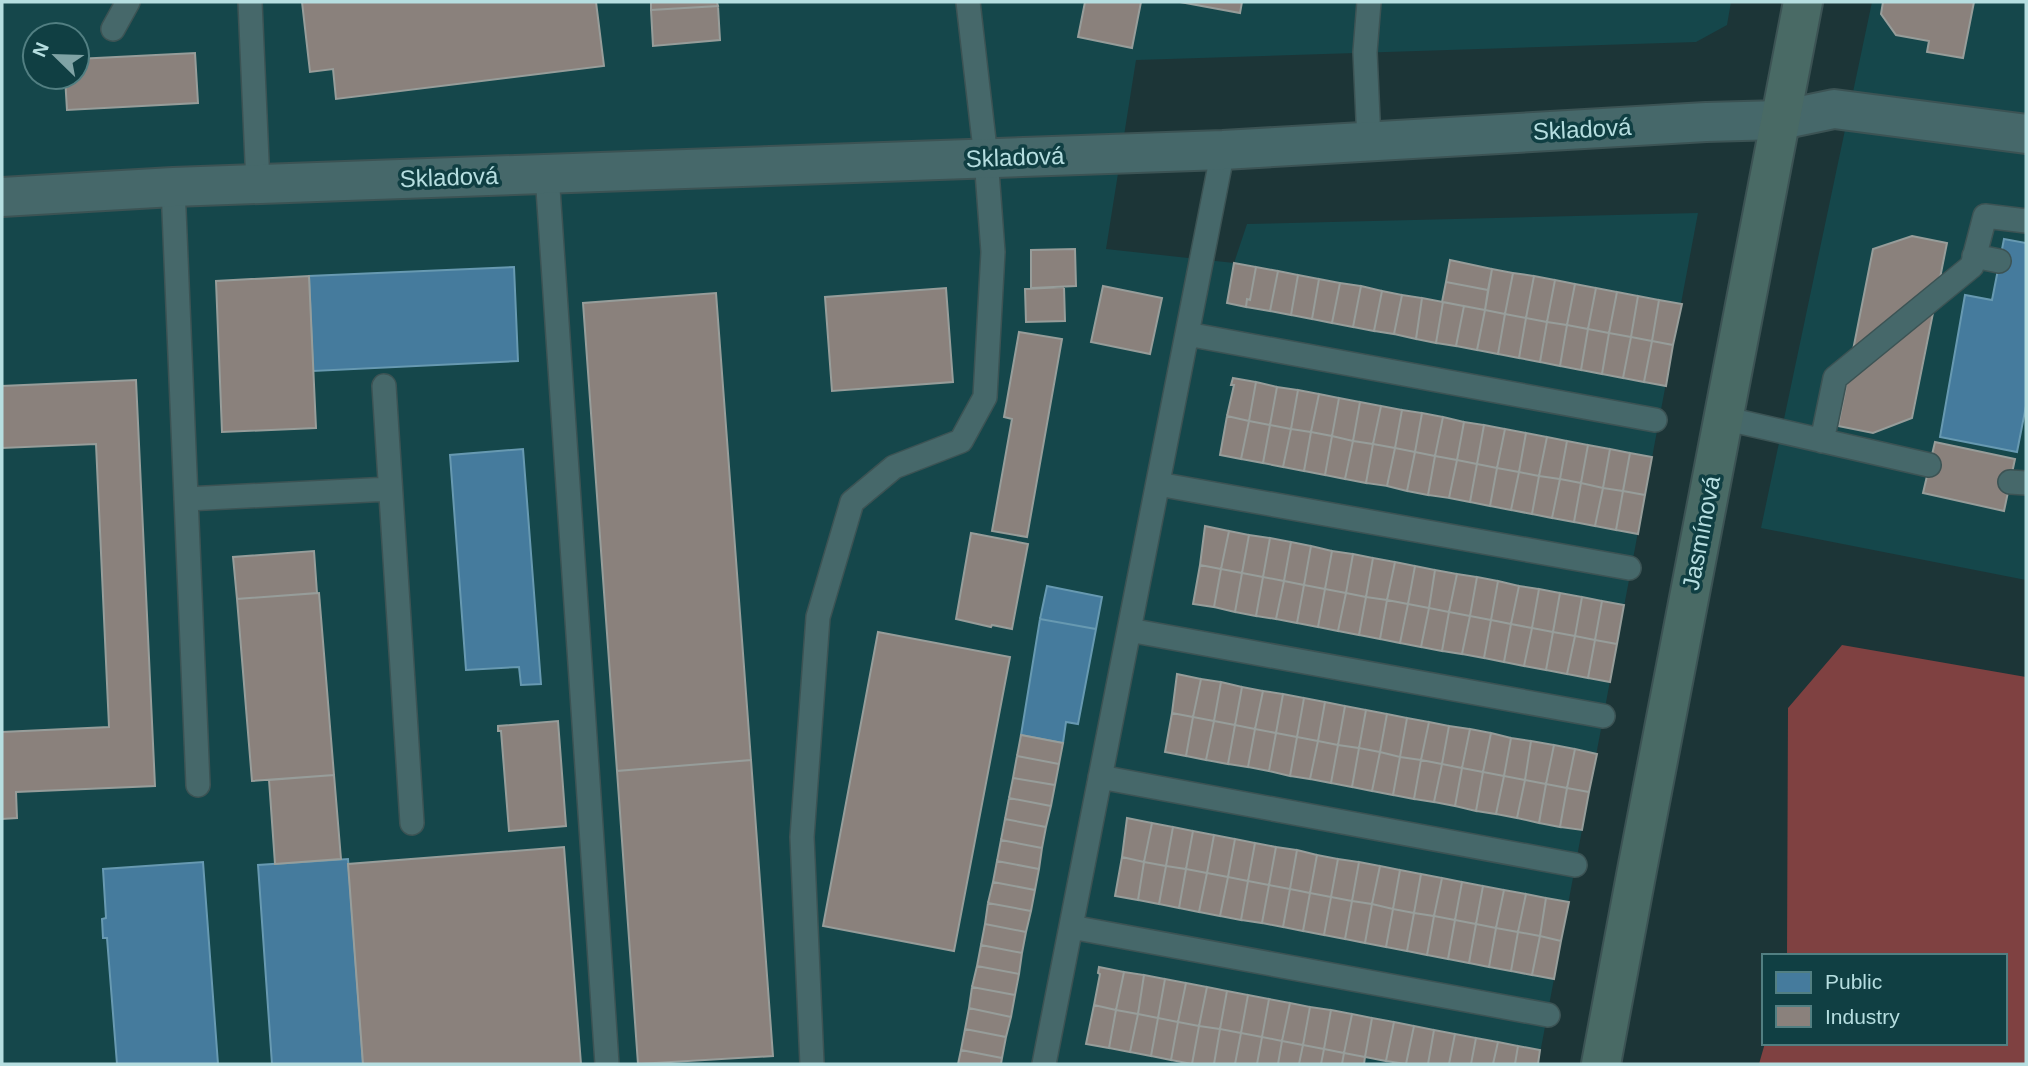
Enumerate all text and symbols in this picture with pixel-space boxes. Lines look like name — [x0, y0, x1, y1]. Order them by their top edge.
north arrow — [21, 21, 91, 91]
text: N — [28, 39, 53, 60]
street label: Skladová — [1532, 113, 1633, 145]
street label: Skladová — [965, 142, 1065, 172]
street label: Skladová — [399, 162, 499, 192]
street label: Jasmínová — [1677, 473, 1725, 593]
legend — [1762, 954, 2007, 1045]
text: Public — [1825, 970, 1882, 993]
text: Industry — [1825, 1005, 1900, 1028]

